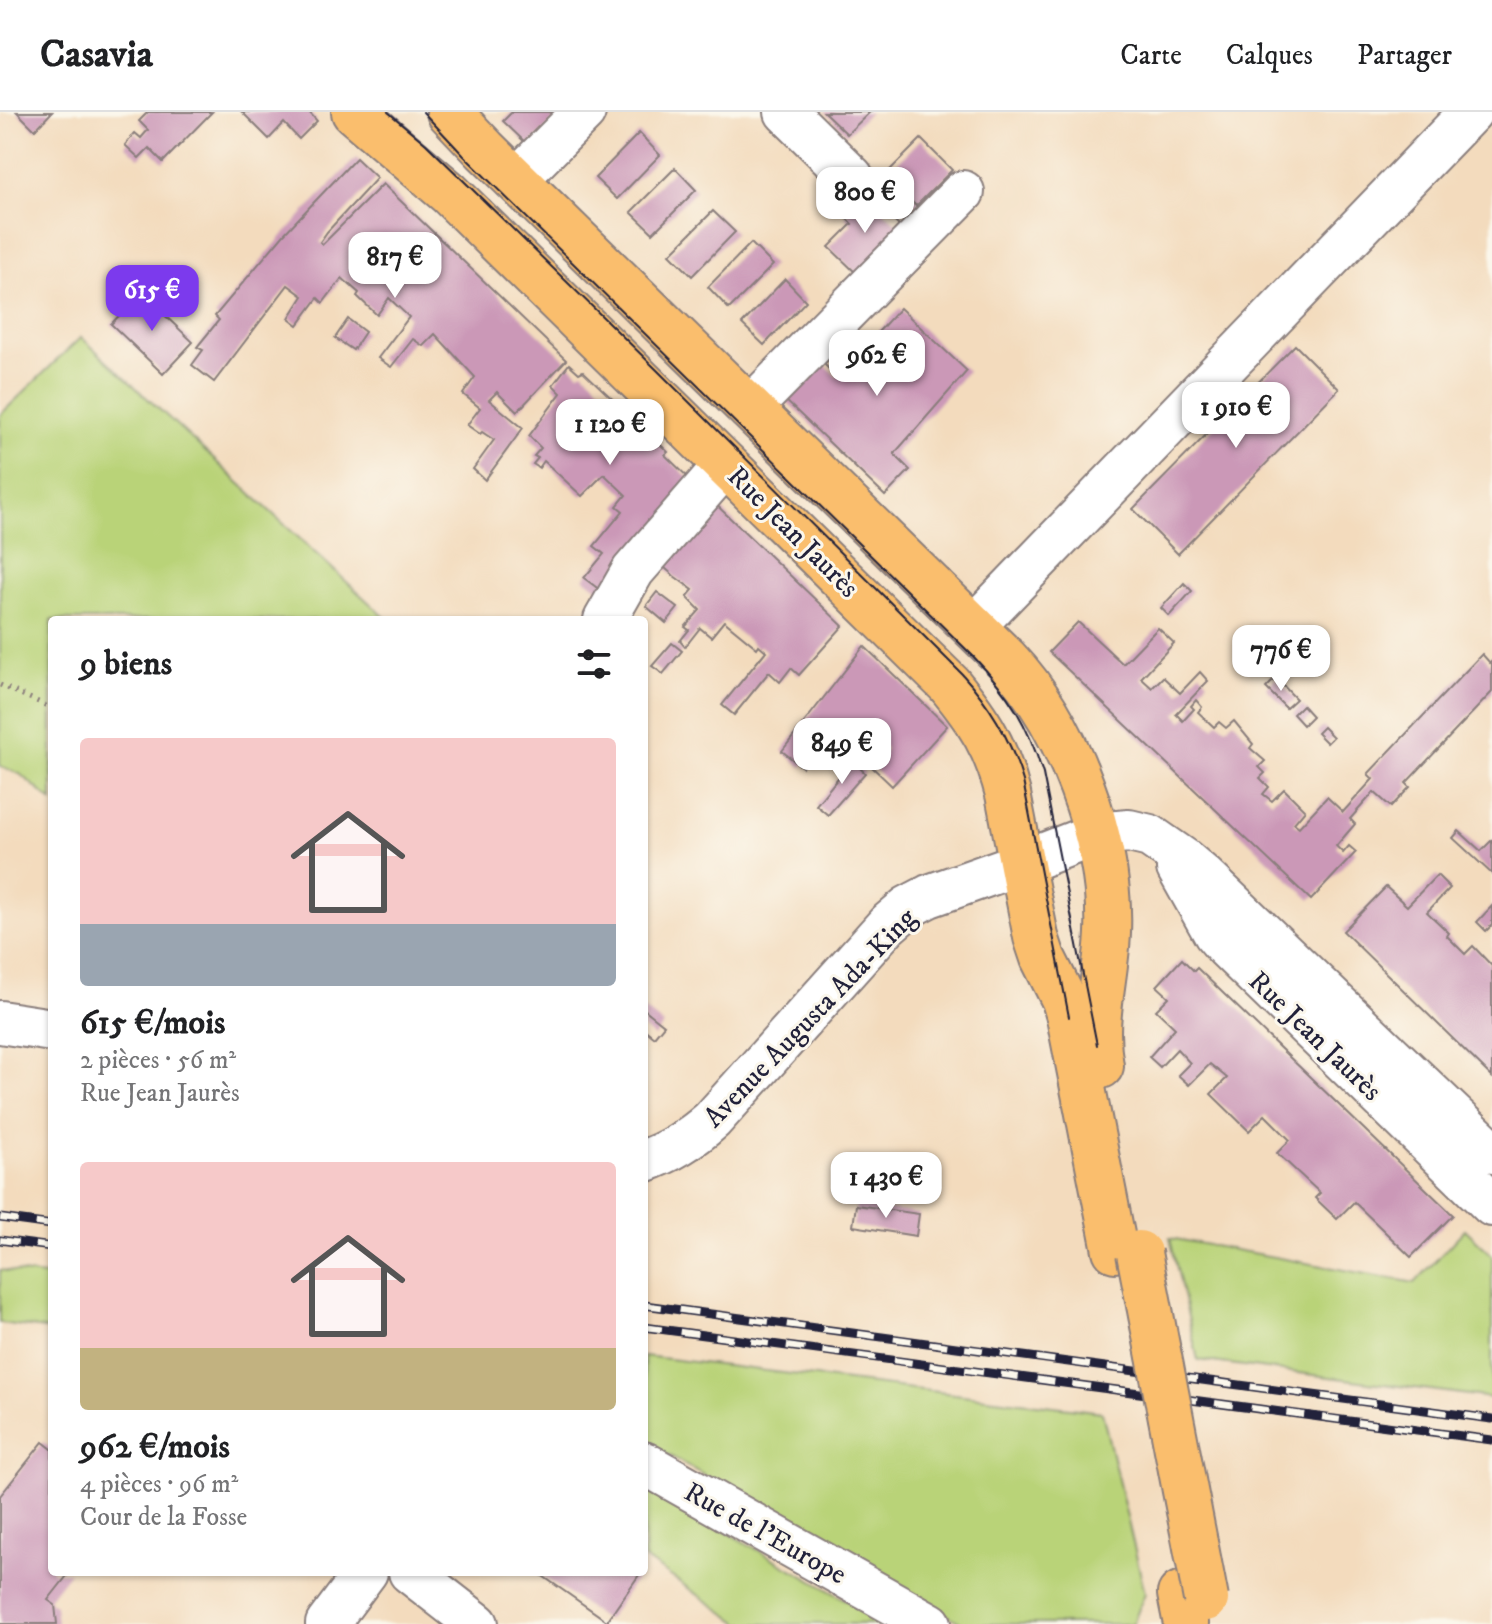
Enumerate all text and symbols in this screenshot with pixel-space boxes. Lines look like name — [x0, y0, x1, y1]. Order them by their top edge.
text: Casavia — [40, 31, 153, 79]
text: Carte — [1120, 38, 1182, 73]
text: Calques — [1226, 38, 1313, 73]
text: Partager — [1357, 38, 1452, 73]
pin: 800 € — [809, 167, 921, 235]
text: 800 € — [834, 176, 896, 209]
pin: 817 € — [339, 232, 451, 300]
text: 817 € — [366, 241, 424, 274]
pin: 615 € — [96, 265, 208, 333]
text: 615 € — [124, 274, 180, 307]
pin: 962 € — [821, 330, 933, 398]
text: 962 € — [847, 339, 907, 372]
pin: 1 910 € — [1162, 382, 1310, 450]
text: 1 910 € — [1200, 391, 1272, 424]
pin: 1 120 € — [536, 399, 684, 467]
text: 1 120 € — [574, 408, 646, 441]
street label: Rue Jean Jaurès — [720, 459, 866, 605]
pin: 776 € — [1225, 625, 1337, 693]
text: 776 € — [1250, 634, 1312, 667]
icon: filters — [572, 642, 616, 686]
text: 9 biens — [80, 643, 172, 685]
pin: 849 € — [786, 718, 898, 786]
text: 849 € — [811, 727, 873, 760]
icon: home — [276, 790, 420, 934]
street label: Avenue Augusta Ada-King — [696, 901, 924, 1135]
street label: Rue Jean Jaurès — [1241, 964, 1389, 1108]
text: 615 €/mois — [80, 1002, 225, 1044]
text: 2 pièces · 56 m² — [80, 1044, 236, 1077]
text: Rue Jean Jaurès — [80, 1077, 240, 1110]
pin: 1 430 € — [812, 1152, 960, 1220]
text: 1 430 € — [849, 1161, 923, 1194]
icon: home — [276, 1214, 420, 1358]
text: 962 €/mois — [80, 1426, 230, 1468]
text: 4 pièces · 96 m² — [80, 1468, 238, 1501]
street label: Rue de l'Europe — [678, 1474, 852, 1592]
text: Cour de la Fosse — [80, 1501, 247, 1534]

